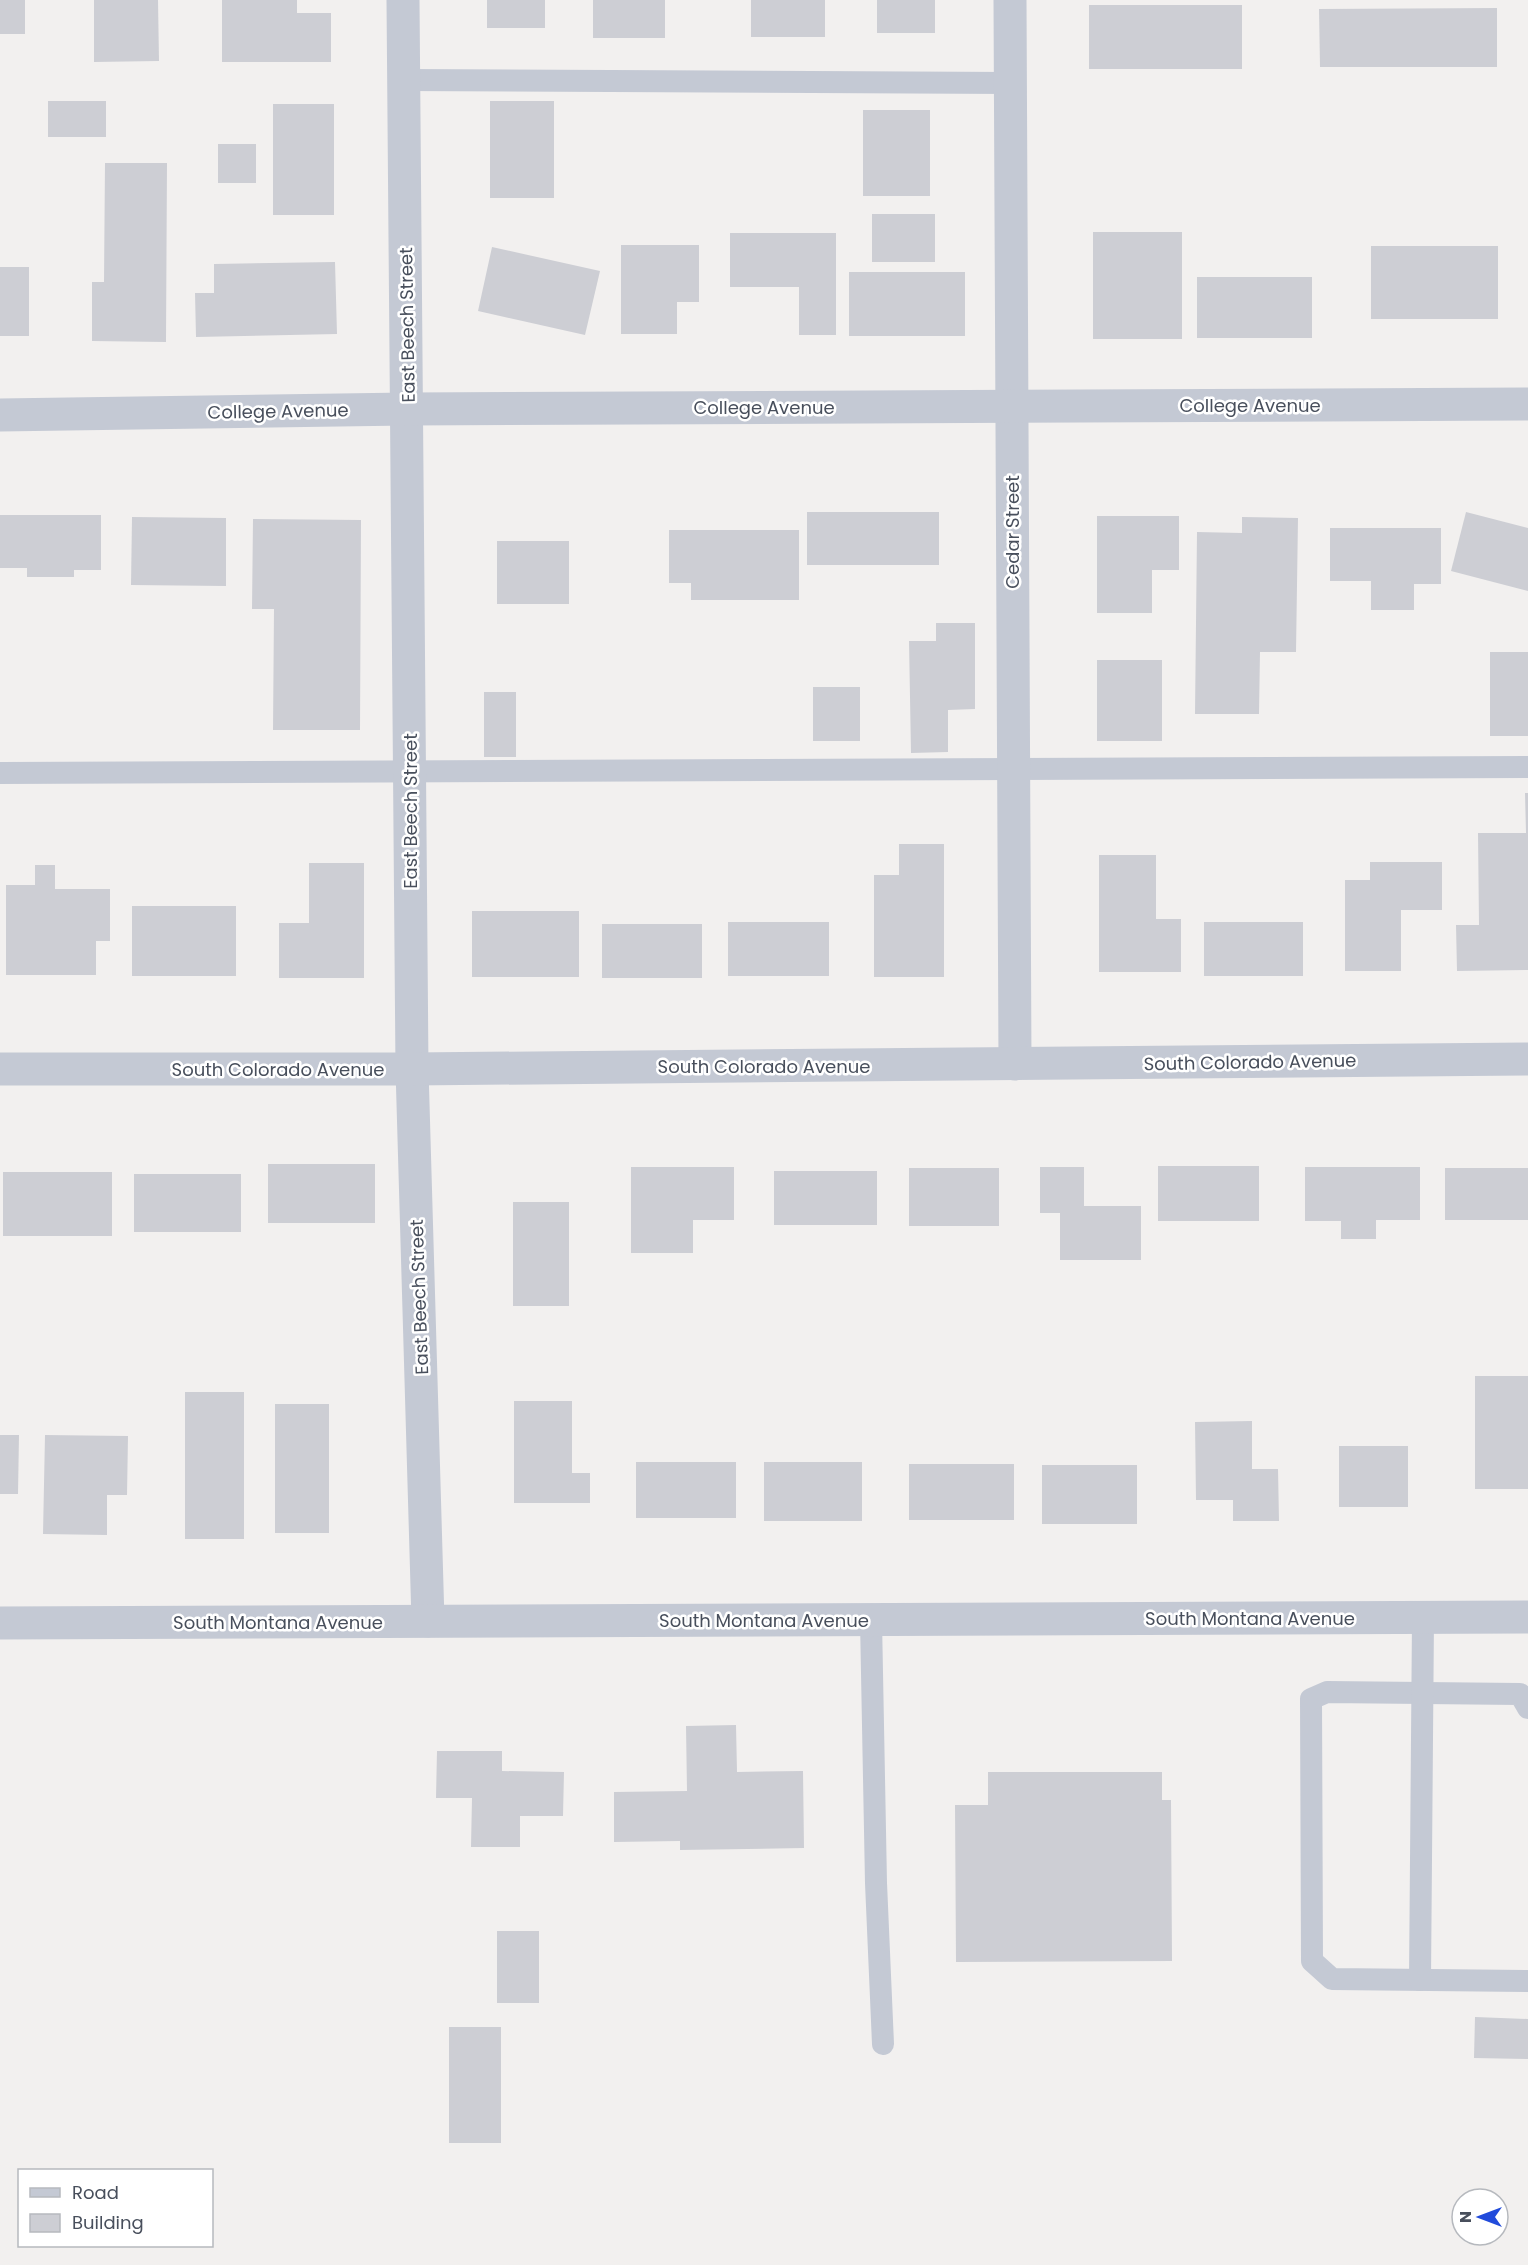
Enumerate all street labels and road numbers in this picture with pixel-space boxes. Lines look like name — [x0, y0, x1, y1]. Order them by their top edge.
street label: East Beech Street — [393, 247, 421, 403]
street label: College Avenue — [1179, 393, 1321, 418]
street label: College Avenue — [693, 395, 835, 420]
street label: College Avenue — [207, 397, 349, 425]
street label: Cedar Street — [1000, 475, 1025, 589]
street label: East Beech Street — [398, 733, 423, 889]
street label: South Colorado Avenue — [1143, 1048, 1357, 1076]
street label: South Colorado Avenue — [658, 1054, 870, 1079]
street label: South Colorado Avenue — [172, 1057, 384, 1082]
street label: East Beech Street — [404, 1219, 434, 1375]
street label: South Montana Avenue — [1145, 1606, 1355, 1631]
street label: South Montana Avenue — [659, 1608, 869, 1633]
street label: South Montana Avenue — [173, 1610, 383, 1635]

